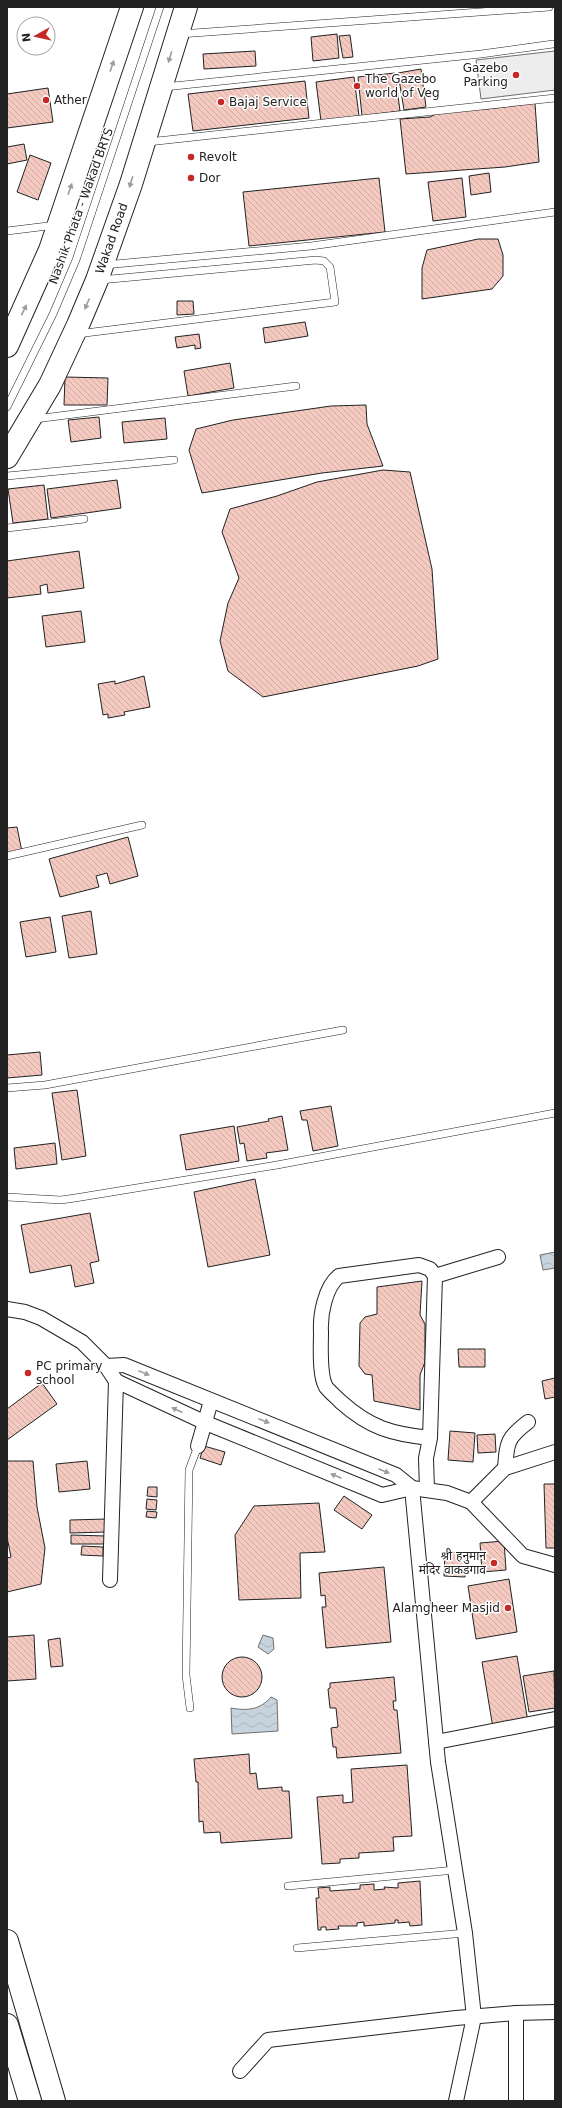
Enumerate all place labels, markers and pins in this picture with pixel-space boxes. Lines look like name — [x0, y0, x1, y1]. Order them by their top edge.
place label: Gazebo Parking — [463, 61, 508, 89]
marker: Gazebo Parking — [511, 70, 521, 80]
place label: The Gazebo world of Veg — [364, 72, 440, 100]
marker: The Gazebo world of Veg — [352, 81, 362, 91]
place label: Ather — [54, 93, 87, 107]
marker: Ather — [41, 95, 51, 105]
place label: Bajaj Service — [229, 95, 307, 109]
marker: Bajaj Service — [216, 97, 226, 107]
place label: Revolt — [199, 150, 237, 164]
marker: Revolt — [186, 152, 196, 162]
place label: Dor — [199, 171, 221, 185]
marker: Dor — [186, 173, 196, 183]
place label: PC primary school — [36, 1359, 102, 1387]
marker: PC primary school — [23, 1368, 33, 1378]
place label: श्री हनुमान मंदिर वाकडगाव — [419, 1548, 486, 1577]
marker: श्री हनुमान मंदिर वाकडगाव — [489, 1558, 499, 1568]
place label: Alamgheer Masjid — [392, 1601, 500, 1615]
marker: Alamgheer Masjid — [503, 1603, 513, 1613]

